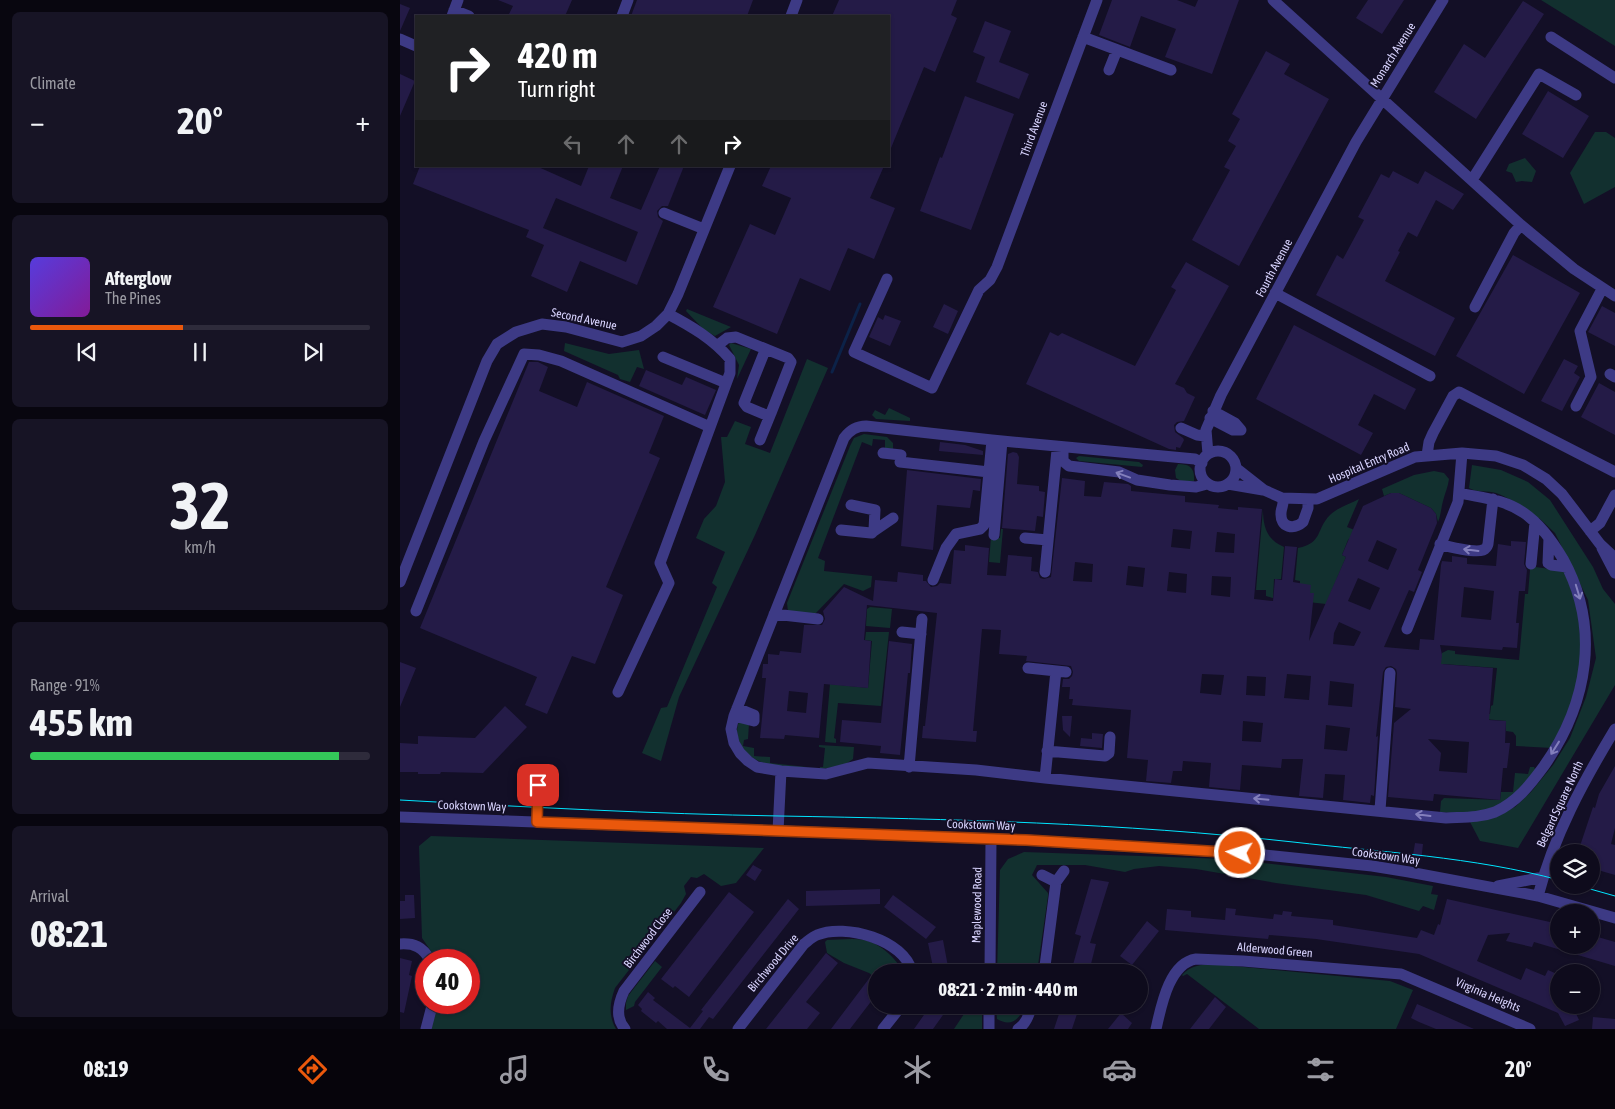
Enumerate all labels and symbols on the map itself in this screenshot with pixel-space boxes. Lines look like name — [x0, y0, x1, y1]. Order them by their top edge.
street label: Monarch Avenue — [1368, 20, 1418, 90]
street label: Third Avenue — [1018, 99, 1050, 159]
street label: Fourth Avenue — [1253, 237, 1295, 299]
street label: Second Avenue — [550, 305, 618, 333]
street label: Hospital Entry Road — [1326, 440, 1412, 486]
one-way arrow — [1115, 470, 1131, 479]
one-way arrow — [1463, 545, 1479, 555]
one-way arrow — [1573, 584, 1583, 600]
one-way arrow — [1550, 741, 1561, 755]
street label: Belgard Square North — [1534, 759, 1586, 849]
pin — [517, 764, 559, 806]
one-way arrow — [1253, 794, 1269, 804]
street label: Cookstown Way — [438, 798, 507, 814]
one-way arrow — [1415, 810, 1431, 820]
street label: Cookstown Way — [947, 817, 1016, 833]
position arrow — [1213, 826, 1265, 878]
street label: Cookstown Way — [1351, 844, 1421, 868]
street label: Maplewood Road — [969, 867, 985, 943]
street label: Birchwood Close — [621, 905, 675, 971]
street label: Birchwood Drive — [745, 931, 801, 995]
street label: Alderwood Green — [1237, 940, 1313, 960]
speed limit sign: 40 — [415, 949, 480, 1014]
street label: Virginia Heights — [1453, 975, 1523, 1015]

